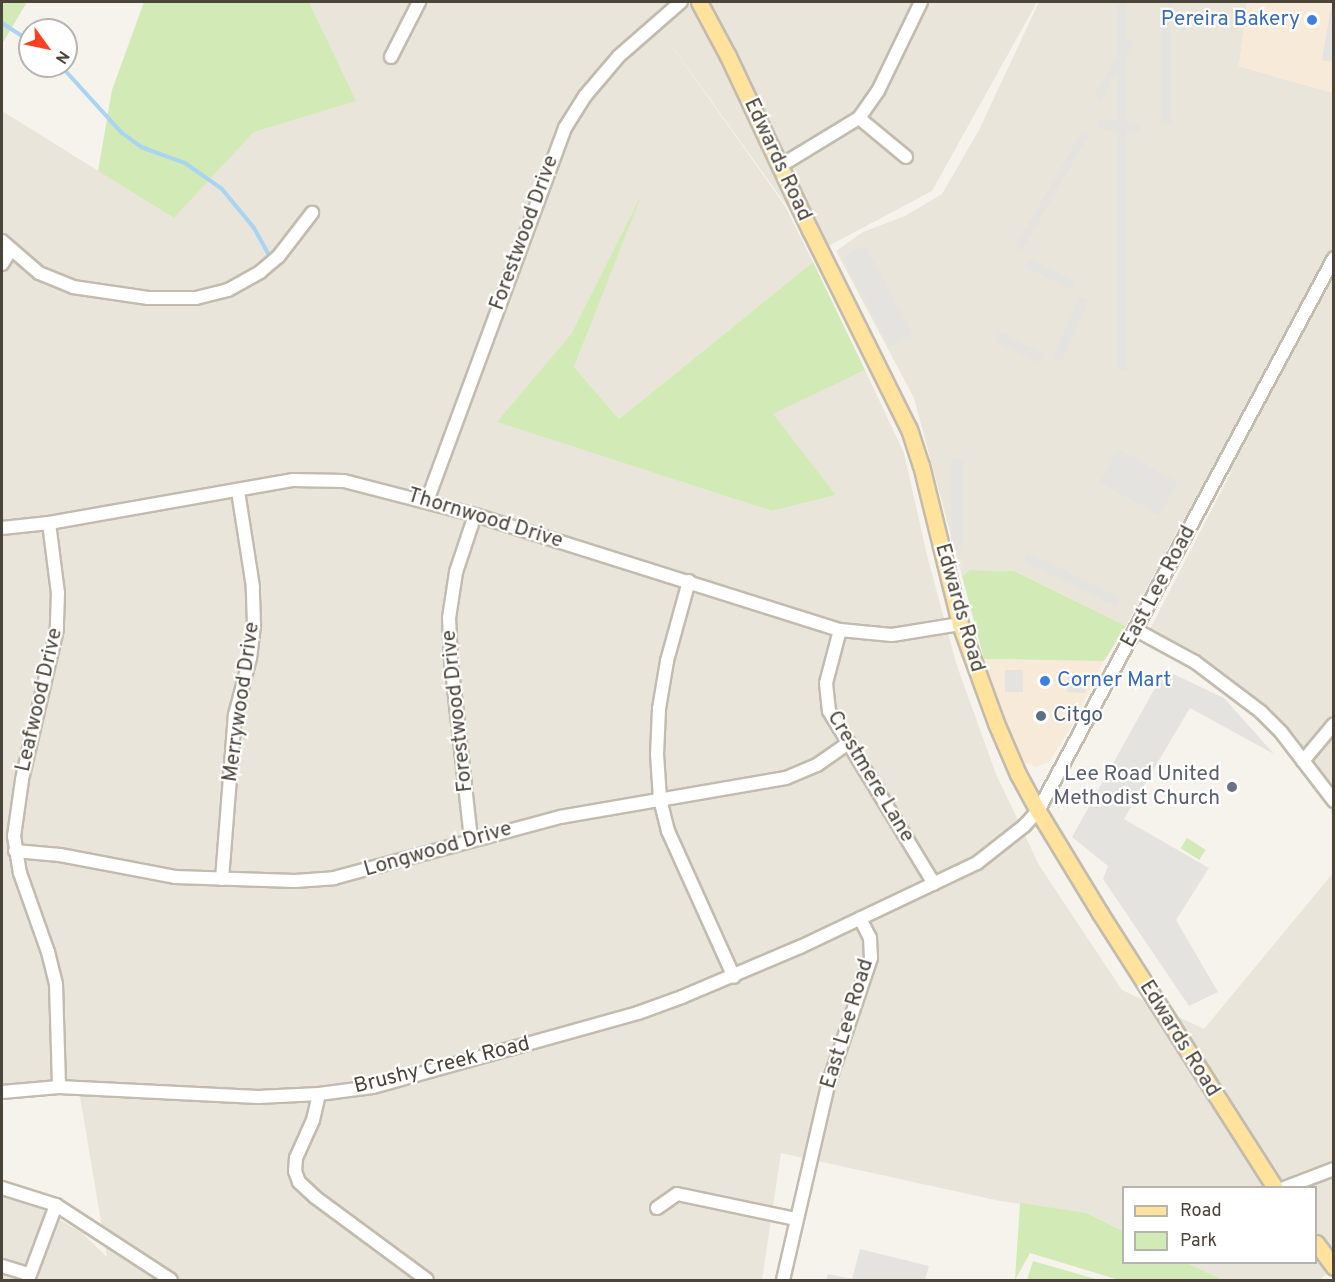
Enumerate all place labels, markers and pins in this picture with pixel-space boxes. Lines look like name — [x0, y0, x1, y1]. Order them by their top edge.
place label: Pereira Bakery — [1161, 7, 1300, 33]
marker: Pereira Bakery — [1305, 13, 1319, 27]
place label: Corner Mart — [1057, 668, 1171, 694]
marker: Corner Mart — [1038, 674, 1052, 688]
place label: Citgo — [1053, 703, 1103, 729]
marker: Citgo — [1034, 709, 1048, 723]
place label: Lee Road United Methodist Church — [1053, 762, 1220, 812]
marker: Lee Road United Methodist Church — [1225, 780, 1239, 794]

